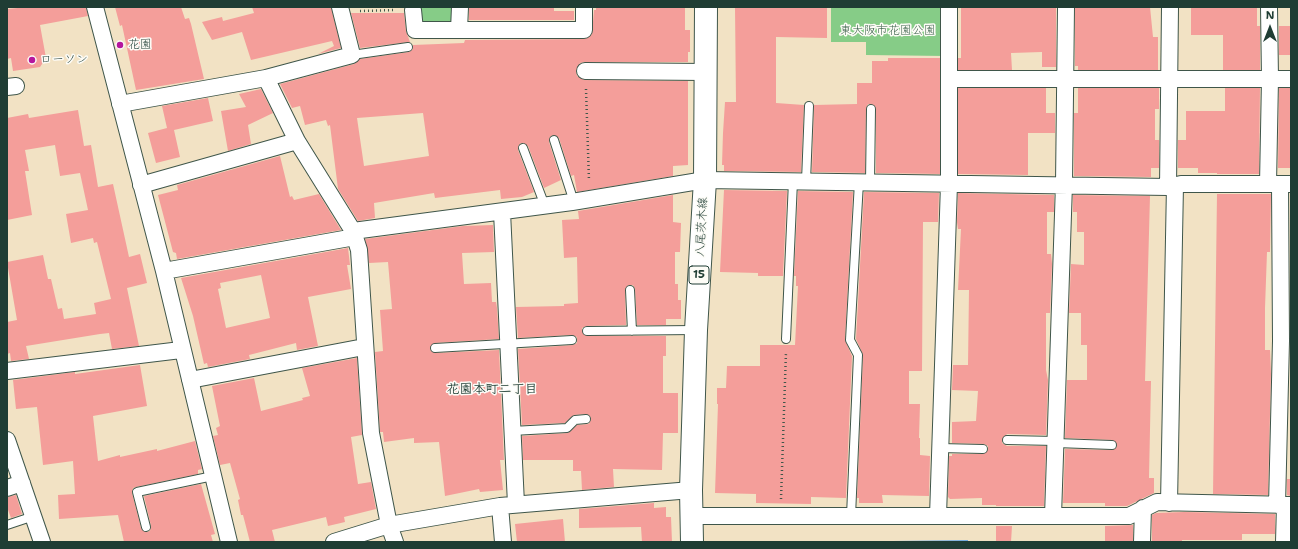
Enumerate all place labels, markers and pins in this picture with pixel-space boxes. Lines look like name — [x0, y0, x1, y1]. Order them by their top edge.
place label: 花園 — [128, 38, 152, 52]
marker: 花園 — [115, 40, 125, 50]
place label: ローソン — [40, 53, 88, 67]
marker: ローソン — [27, 55, 37, 65]

